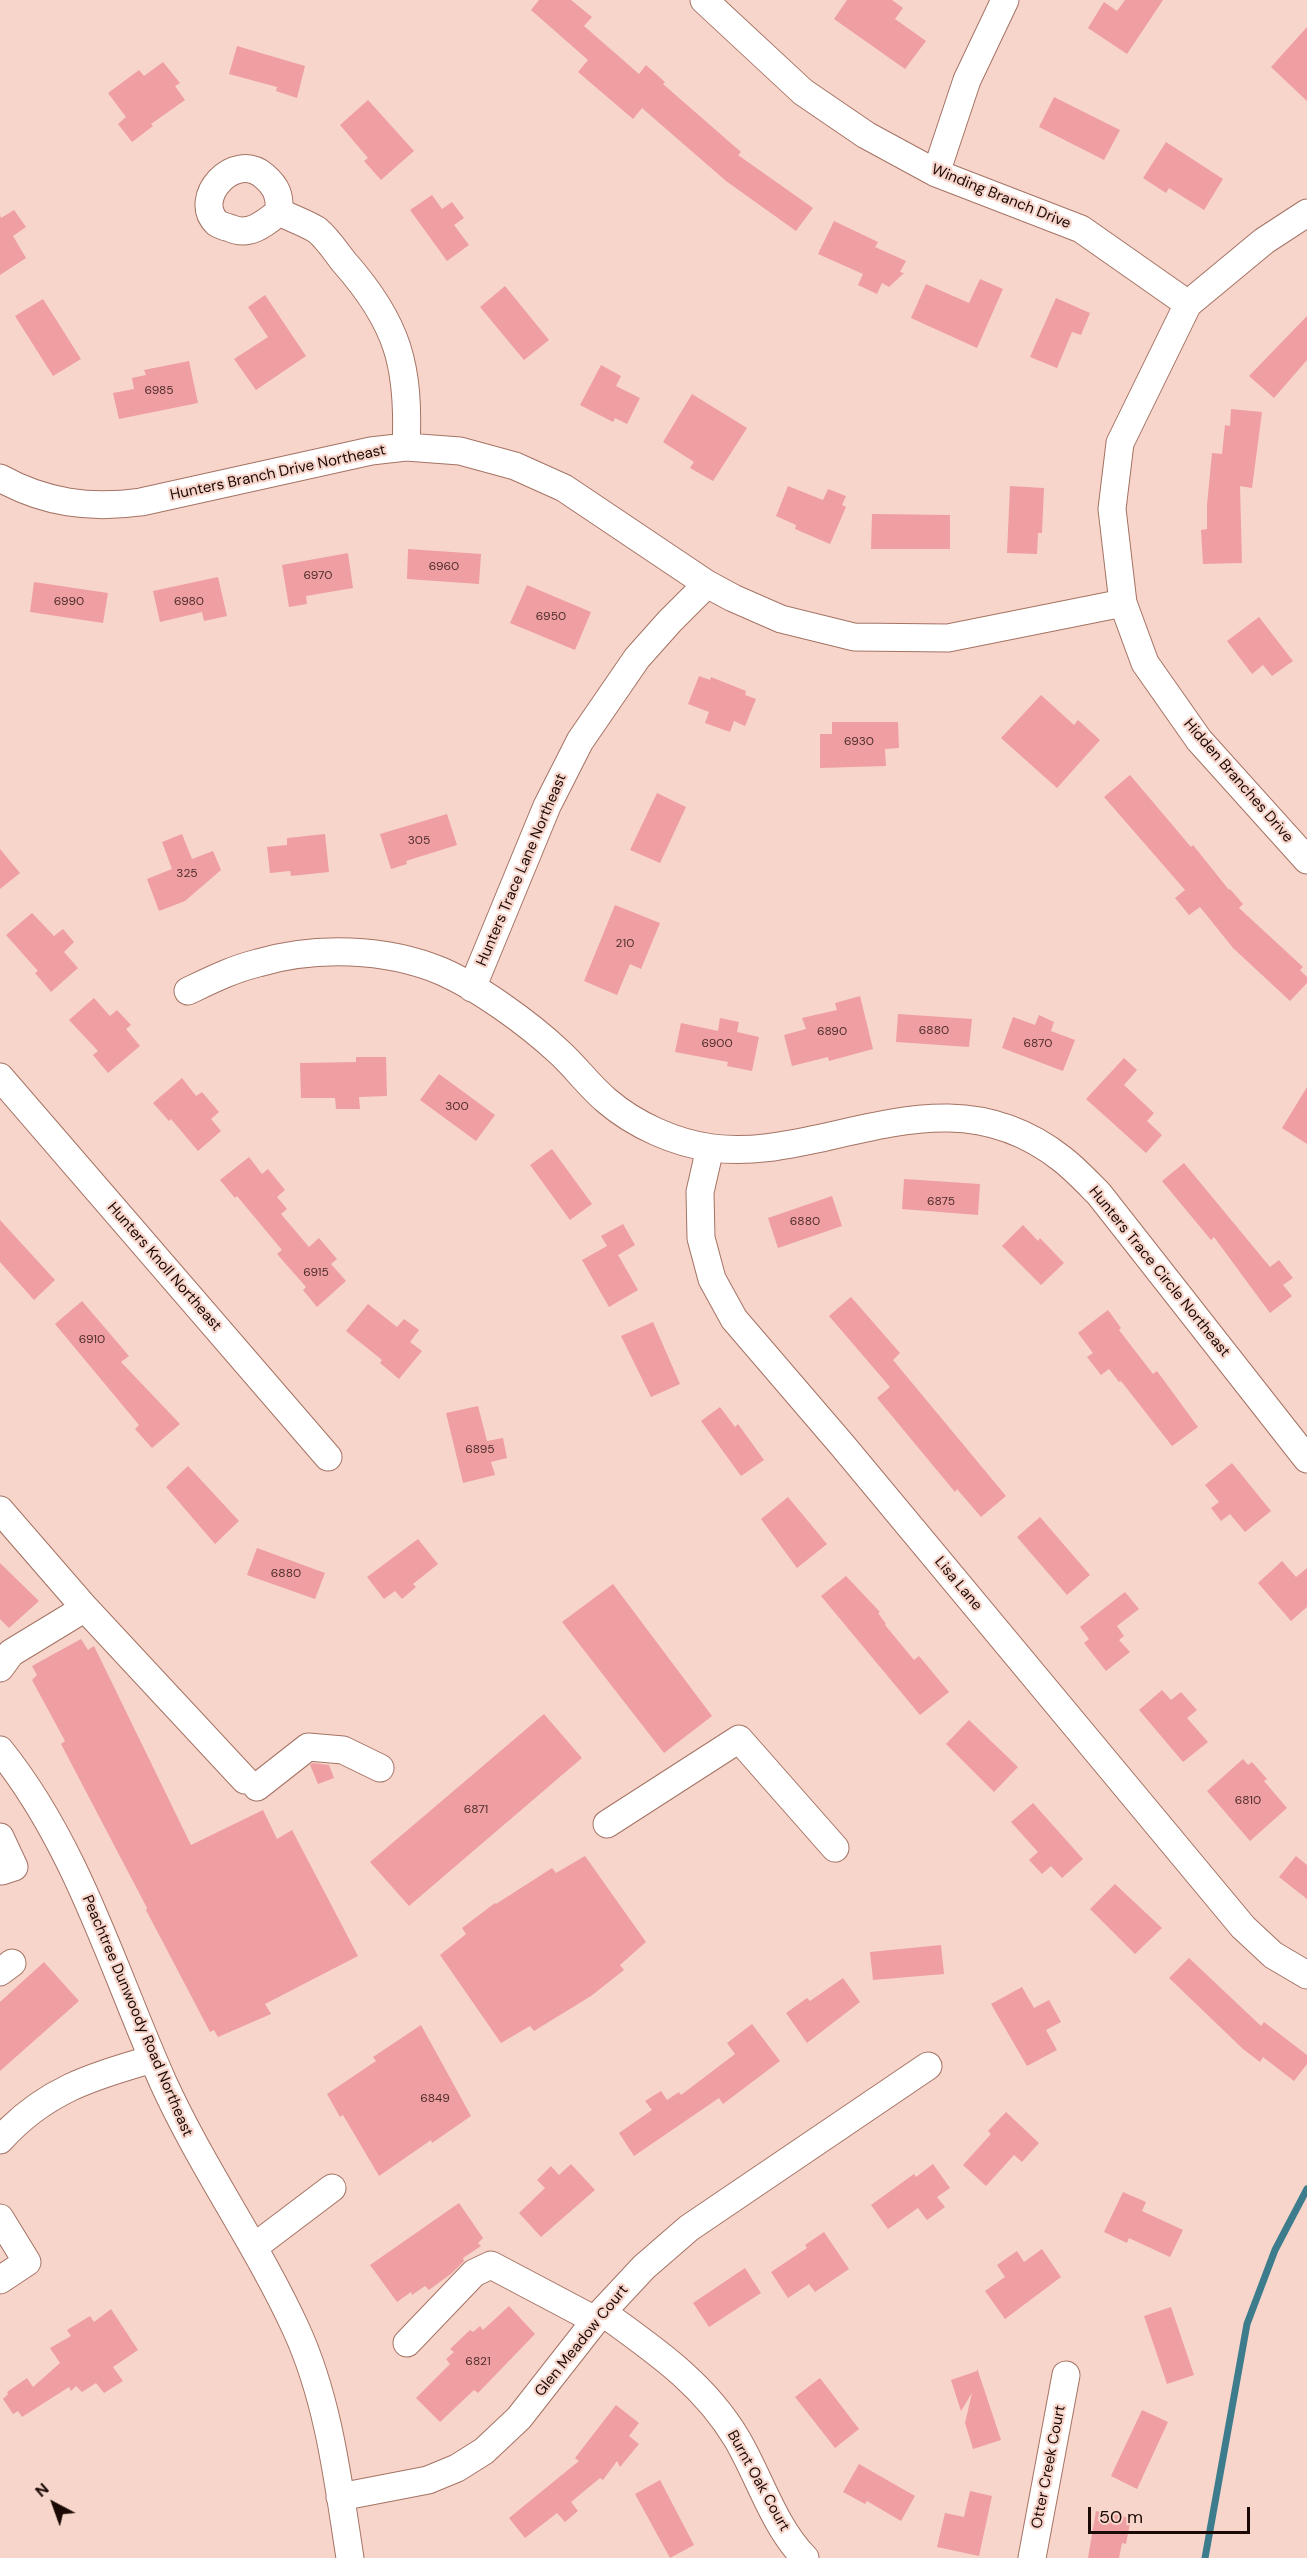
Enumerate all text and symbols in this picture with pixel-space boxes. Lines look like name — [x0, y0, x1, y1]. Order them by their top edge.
street label: Winding Branch Drive — [929, 161, 1073, 233]
house number: 6985 — [144, 384, 174, 398]
street label: Hunters Branch Drive Northeast — [169, 441, 387, 505]
house number: 6960 — [429, 560, 459, 574]
house number: 6970 — [304, 569, 332, 583]
house number: 6990 — [54, 595, 84, 609]
house number: 6980 — [174, 595, 204, 609]
house number: 6950 — [536, 610, 566, 624]
street label: Hidden Branches Drive — [1179, 716, 1297, 846]
house number: 6930 — [844, 735, 874, 749]
street label: Hunters Trace Lane Northeast — [473, 771, 571, 969]
house number: 305 — [408, 834, 430, 848]
house number: 325 — [176, 867, 198, 881]
house number: 210 — [616, 937, 634, 951]
house number: 6880 — [919, 1024, 949, 1038]
house number: 6890 — [817, 1025, 847, 1039]
house number: 6900 — [701, 1037, 733, 1051]
house number: 6870 — [1024, 1037, 1052, 1051]
house number: 300 — [445, 1100, 469, 1114]
street label: Hunters Trace Circle Northeast — [1085, 1183, 1233, 1361]
house number: 6875 — [927, 1195, 955, 1209]
street label: Hunters Knoll Northeast — [103, 1199, 225, 1335]
house number: 6880 — [790, 1215, 820, 1229]
house number: 6915 — [303, 1266, 329, 1280]
house number: 6910 — [79, 1333, 105, 1347]
house number: 6895 — [465, 1443, 495, 1457]
street label: Lisa Lane — [930, 1554, 986, 1614]
house number: 6880 — [271, 1567, 301, 1581]
house number: 6810 — [1235, 1794, 1261, 1808]
house number: 6871 — [464, 1803, 488, 1817]
street label: Peachtree Dunwoody Road Northeast — [78, 1893, 196, 2139]
house number: 6849 — [420, 2092, 450, 2106]
street label: Glen Meadow Court — [532, 2282, 632, 2400]
house number: 6821 — [465, 2355, 491, 2369]
street label: Otter Creek Court — [1028, 2404, 1070, 2530]
street label: Burnt Oak Court — [723, 2427, 793, 2535]
north arrow — [24, 2474, 84, 2534]
text: N — [31, 2478, 53, 2502]
scale bar — [1091, 2495, 1253, 2533]
text: 50 m — [1099, 2505, 1143, 2529]

